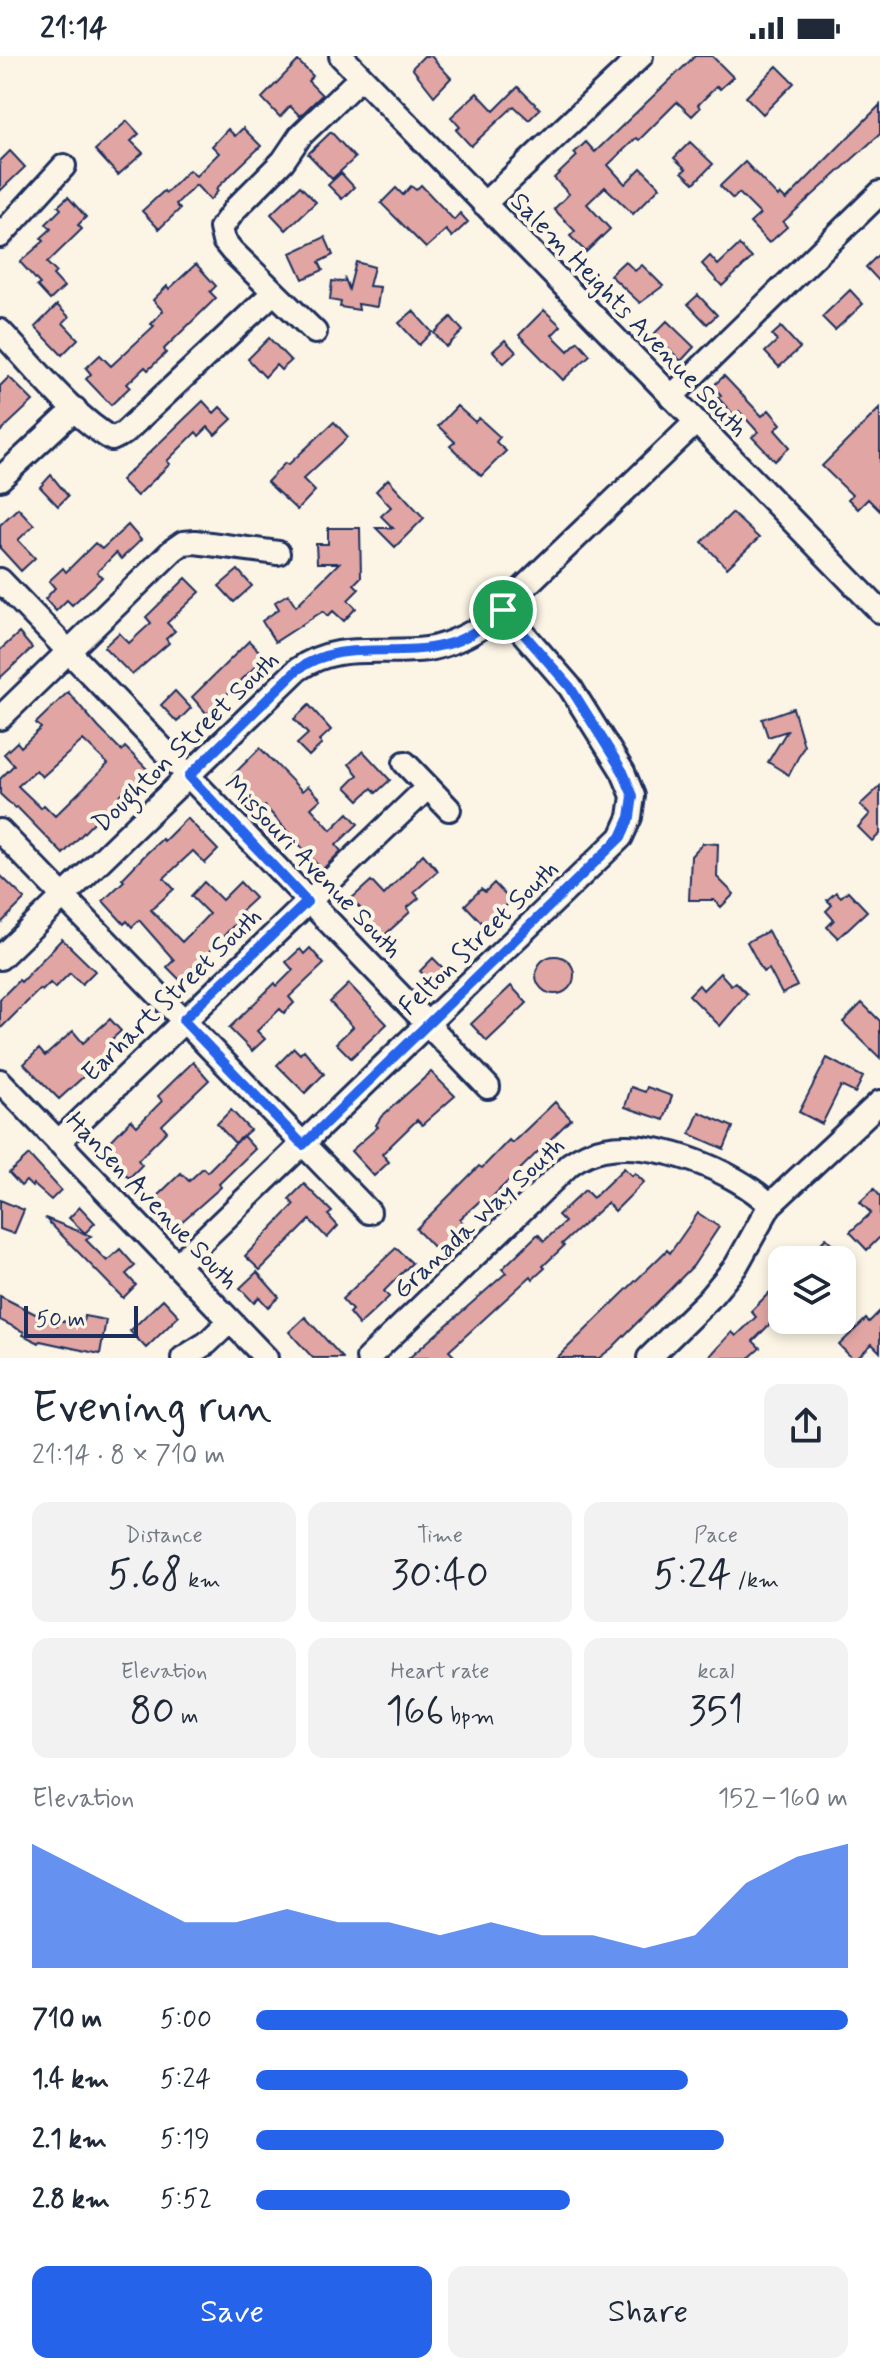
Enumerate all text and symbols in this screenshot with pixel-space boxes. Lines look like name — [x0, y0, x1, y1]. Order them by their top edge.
text: 21:14 — [40, 9, 107, 48]
street label: Salem Heights Avenue South — [502, 186, 755, 445]
pin — [469, 576, 537, 644]
icon: arrive — [481, 588, 525, 632]
street label: Doughton Street South — [85, 644, 289, 843]
street label: Missouri Avenue South — [216, 768, 409, 966]
street label: Felton Street South — [392, 853, 567, 1024]
street label: Earhart Street South — [75, 901, 270, 1090]
street label: Hansen Avenue South — [58, 1105, 245, 1298]
street label: Granada Way South — [386, 1130, 573, 1307]
map controls — [768, 1246, 856, 1334]
button: layers — [768, 1246, 856, 1334]
scale bar — [24, 1302, 138, 1338]
text: 50 m — [36, 1306, 85, 1334]
text: Evening run — [32, 1380, 272, 1438]
button: share — [764, 1384, 848, 1468]
text: 21:14 · 8 × 710 m — [32, 1439, 225, 1473]
text: Distance — [125, 1522, 203, 1550]
text: Time — [417, 1522, 463, 1550]
text: Pace — [694, 1522, 738, 1550]
text: 5.68 — [108, 1550, 182, 1602]
text: 30:40 — [391, 1550, 489, 1602]
text: 5:24 — [653, 1550, 731, 1602]
text: km — [182, 1567, 220, 1595]
text: /km — [731, 1567, 779, 1595]
text: Elevation — [121, 1658, 207, 1686]
text: Heart rate — [391, 1658, 489, 1686]
text: kcal — [698, 1658, 734, 1686]
text: 80 — [130, 1686, 175, 1738]
text: 166 — [385, 1686, 444, 1738]
text: 351 — [689, 1686, 743, 1738]
text: m — [175, 1703, 198, 1731]
text: bpm — [444, 1703, 495, 1731]
text: Elevation — [32, 1782, 134, 1816]
text: 152–160 m — [718, 1782, 848, 1816]
text: 710 m — [32, 2003, 102, 2037]
text: 5:00 — [160, 2003, 212, 2037]
text: 1.4 km — [32, 2063, 109, 2097]
text: 5:24 — [160, 2063, 211, 2097]
text: 2.1 km — [32, 2123, 107, 2157]
text: 5:19 — [160, 2123, 210, 2157]
text: 2.8 km — [32, 2183, 110, 2217]
text: 5:52 — [160, 2183, 212, 2217]
button: Save — [32, 2266, 432, 2358]
button: Share — [448, 2266, 848, 2358]

